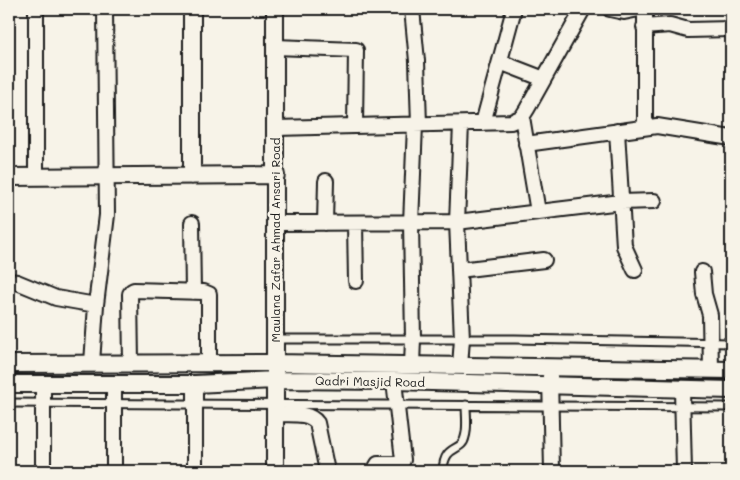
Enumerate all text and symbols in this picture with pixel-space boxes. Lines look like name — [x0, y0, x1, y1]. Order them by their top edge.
street label: Maulana Zafar Ahmad Ansari Road — [267, 137, 283, 342]
street label: Qadri Masjid Road — [315, 372, 425, 390]

